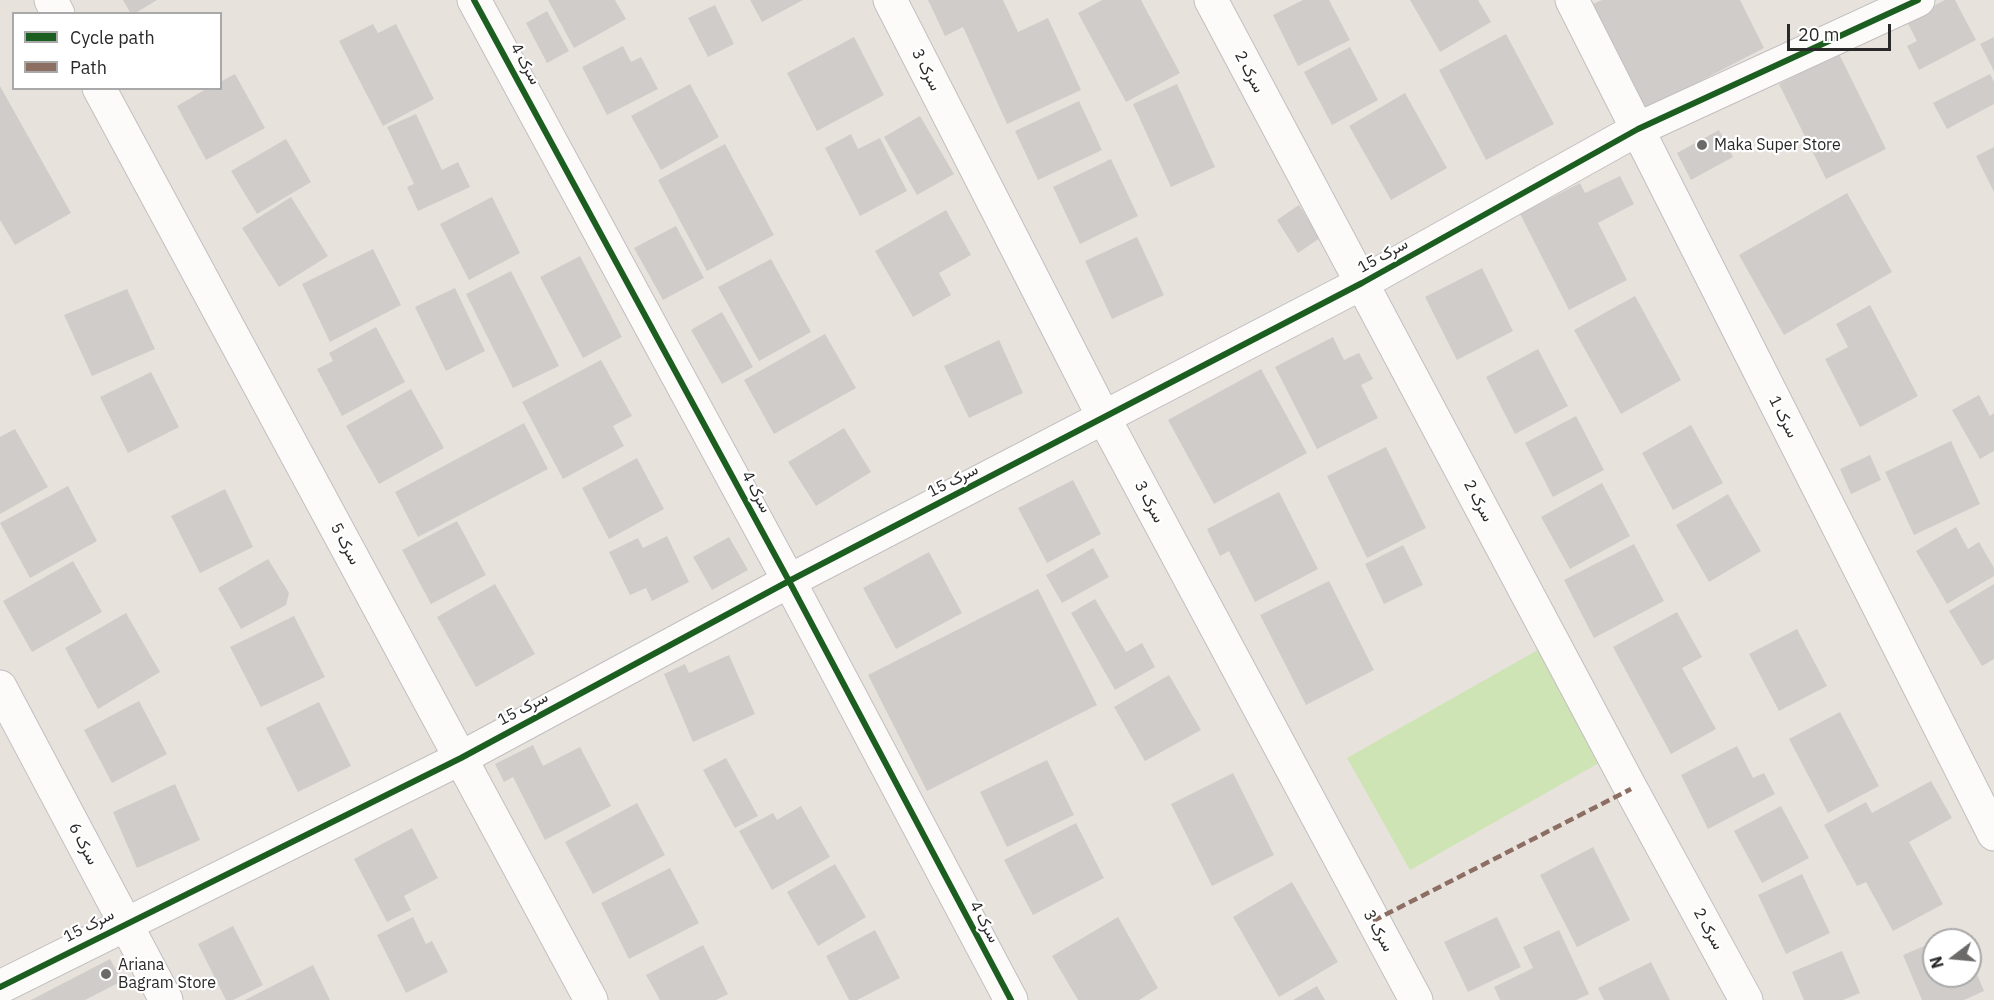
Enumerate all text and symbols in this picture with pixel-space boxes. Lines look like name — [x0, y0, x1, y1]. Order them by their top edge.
legend — [12, 12, 222, 90]
scale bar — [1790, 12, 1894, 50]
text: 20 m — [1798, 23, 1840, 46]
text: Cycle path — [70, 26, 155, 49]
street label: سرک 4 — [506, 40, 544, 88]
street label: سرک 3 — [907, 46, 945, 94]
street label: سرک 2 — [1230, 48, 1268, 96]
text: Path — [70, 56, 107, 79]
place label: Maka Super Store — [1714, 135, 1841, 155]
marker: Maka Super Store — [1695, 138, 1709, 152]
street label: سرک 15 — [1355, 234, 1411, 278]
street label: سرک 1 — [1764, 393, 1802, 441]
street label: سرک 15 — [924, 460, 982, 502]
street label: سرک 4 — [737, 468, 775, 516]
street label: سرک 2 — [1459, 477, 1497, 525]
street label: سرک 3 — [1130, 478, 1168, 526]
street label: سرک 5 — [326, 520, 364, 568]
street label: سرک 15 — [495, 688, 551, 730]
street label: سرک 6 — [64, 820, 102, 868]
street label: سرک 4 — [965, 898, 1003, 946]
street label: سرک 15 — [60, 905, 118, 947]
street label: سرک 2 — [1689, 905, 1727, 953]
street label: سرک 3 — [1359, 907, 1397, 955]
north arrow — [1922, 928, 1982, 988]
text: N — [1925, 954, 1948, 971]
place label: Ariana Bagram Store — [118, 955, 216, 993]
marker: Ariana Bagram Store — [99, 967, 113, 981]

